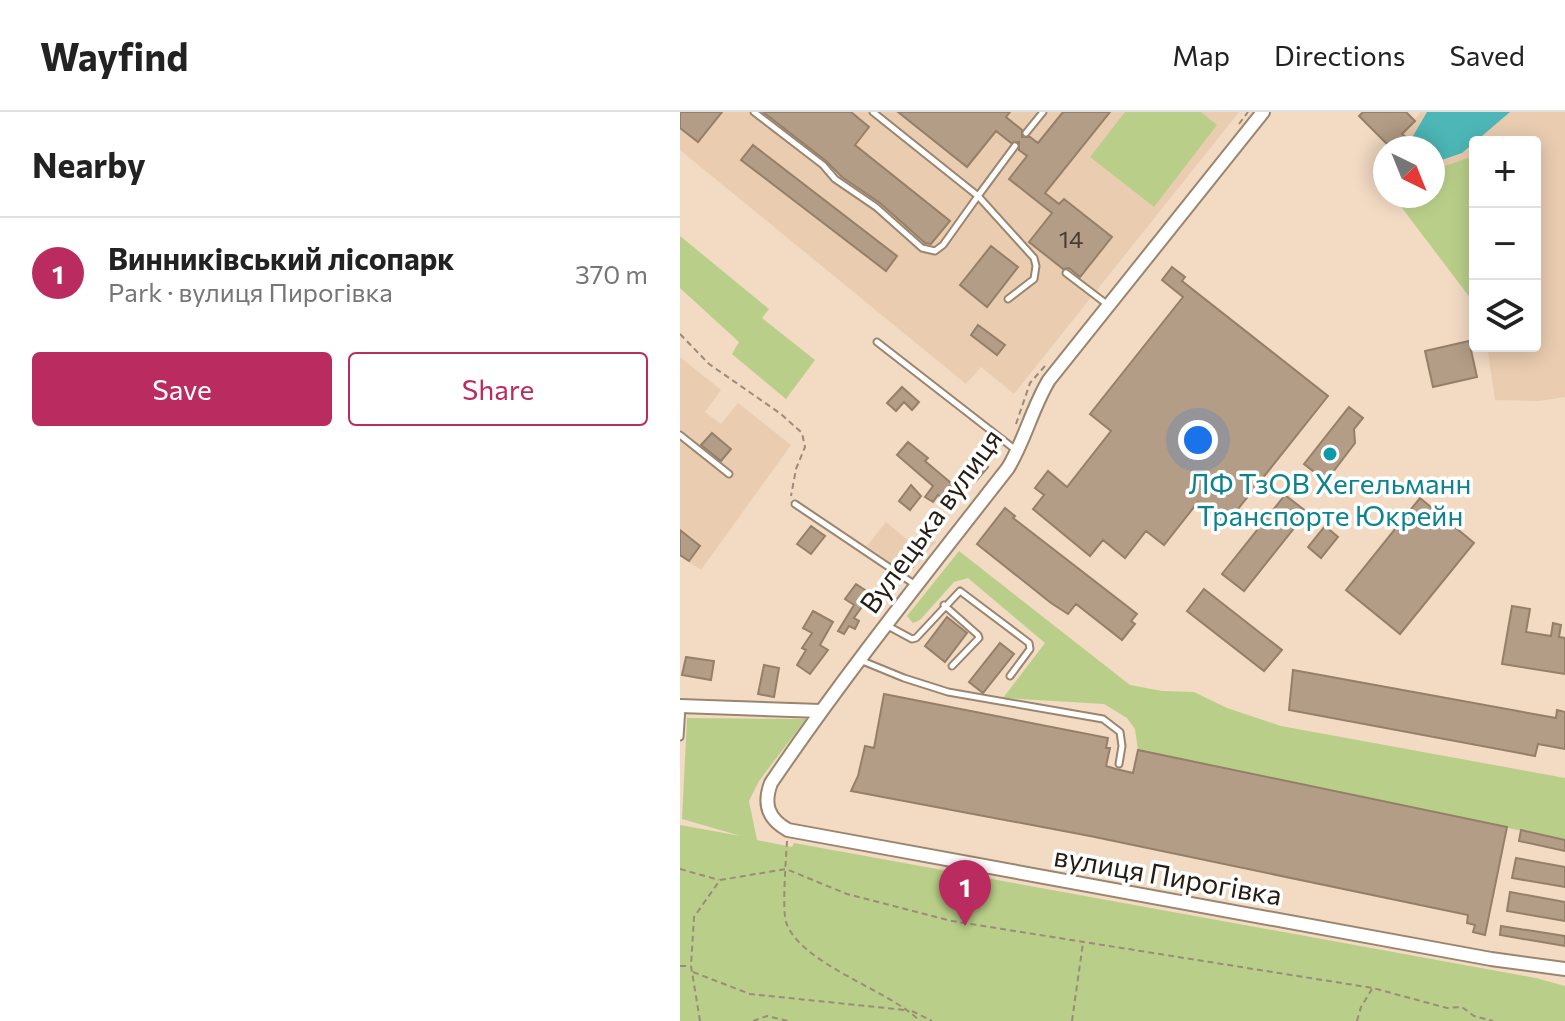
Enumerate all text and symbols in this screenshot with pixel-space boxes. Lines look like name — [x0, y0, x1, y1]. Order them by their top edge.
text: Wayfind — [40, 32, 188, 79]
text: Map — [1172, 38, 1230, 72]
text: Directions — [1274, 38, 1405, 72]
text: Saved — [1449, 38, 1525, 72]
north arrow — [1373, 136, 1445, 208]
map controls — [1469, 136, 1541, 352]
button: + — [1469, 136, 1541, 208]
text: Nearby — [32, 143, 146, 185]
button: − — [1469, 208, 1541, 280]
house number: 14 — [1059, 224, 1083, 253]
text: Винниківський лісопарк — [108, 239, 454, 276]
text: 1 — [52, 258, 64, 289]
text: 370 m — [575, 258, 648, 289]
text: Park · вулиця Пирогівка — [108, 276, 393, 307]
button: layers — [1469, 280, 1541, 352]
button: Save — [32, 352, 332, 426]
button: Share — [348, 352, 648, 426]
your location — [1178, 420, 1218, 460]
street label: Вулецька вулиця — [852, 422, 1008, 619]
marker: ЛФ ТзОВ Хегельманн Транспорте Юкрейн — [1321, 445, 1339, 463]
place label: ЛФ ТзОВ Хегельманн Транспорте Юкрейн — [1189, 466, 1471, 532]
street label: вулиця Пирогівка — [1052, 838, 1285, 912]
pin: 1 — [939, 860, 991, 926]

